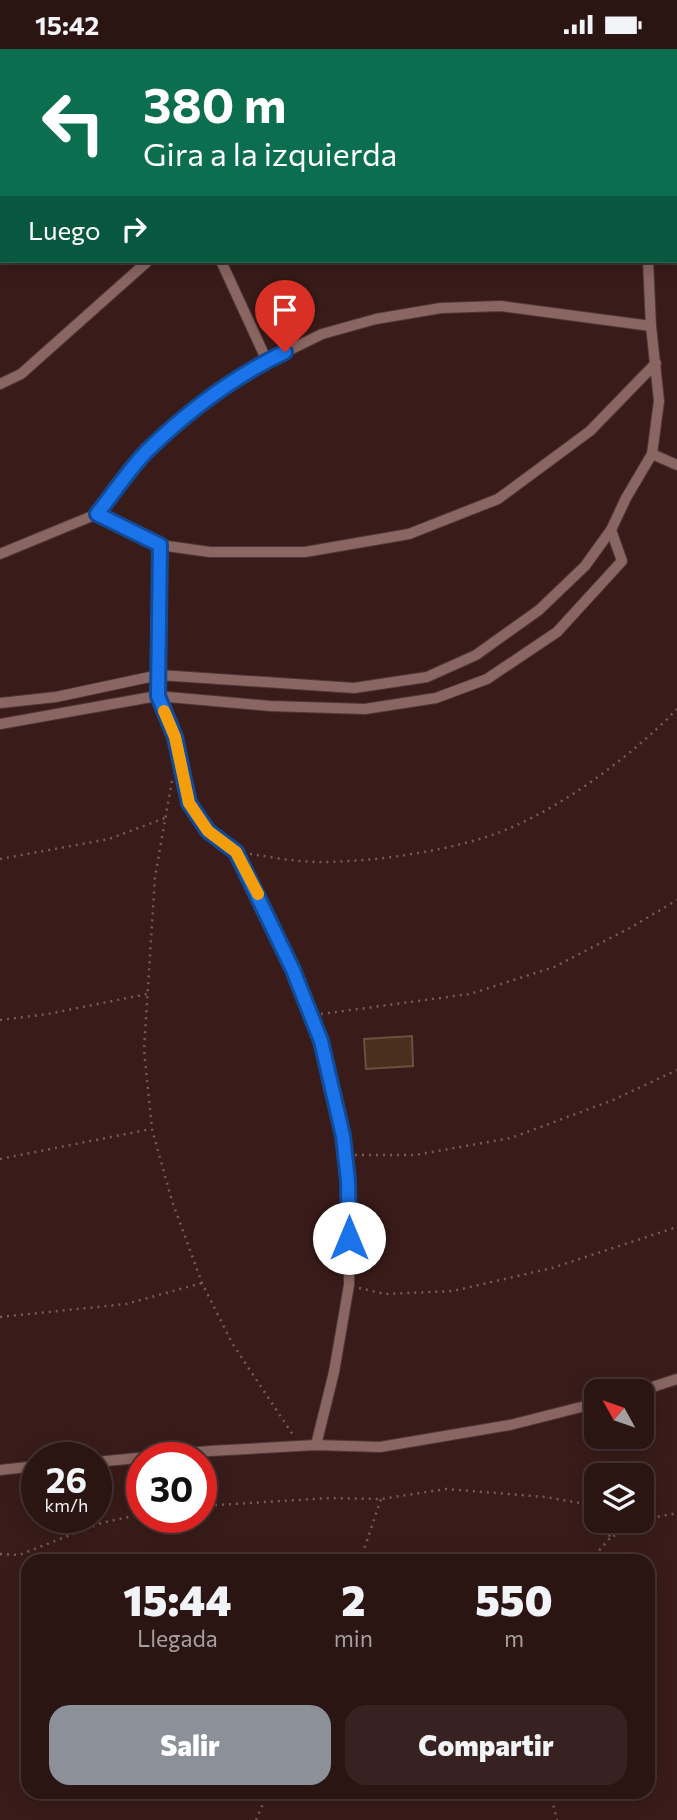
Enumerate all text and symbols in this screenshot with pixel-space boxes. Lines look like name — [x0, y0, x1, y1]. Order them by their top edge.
text: 15:42 — [35, 9, 99, 40]
text: 380 m — [143, 73, 287, 133]
icon: left — [28, 77, 119, 168]
text: Gira a la izquierda — [143, 133, 397, 173]
icon: right — [115, 210, 153, 248]
text: Luego — [28, 214, 101, 245]
pin — [255, 280, 315, 352]
icon: arrive — [266, 291, 304, 329]
position arrow — [312, 1201, 386, 1275]
north arrow — [584, 1379, 654, 1449]
map controls — [584, 1379, 654, 1533]
speed limit sign: 30 — [126, 1442, 217, 1533]
text: 26 — [46, 1457, 87, 1500]
button: layers — [584, 1463, 654, 1533]
text: km/h — [45, 1494, 88, 1516]
text: 15:44 — [123, 1573, 232, 1625]
text: 2 — [341, 1573, 365, 1625]
text: 550 — [475, 1573, 553, 1625]
text: Llegada — [137, 1624, 218, 1652]
text: min — [334, 1624, 373, 1652]
text: m — [504, 1624, 524, 1652]
button: Salir — [49, 1705, 331, 1785]
button: Compartir — [345, 1705, 627, 1785]

